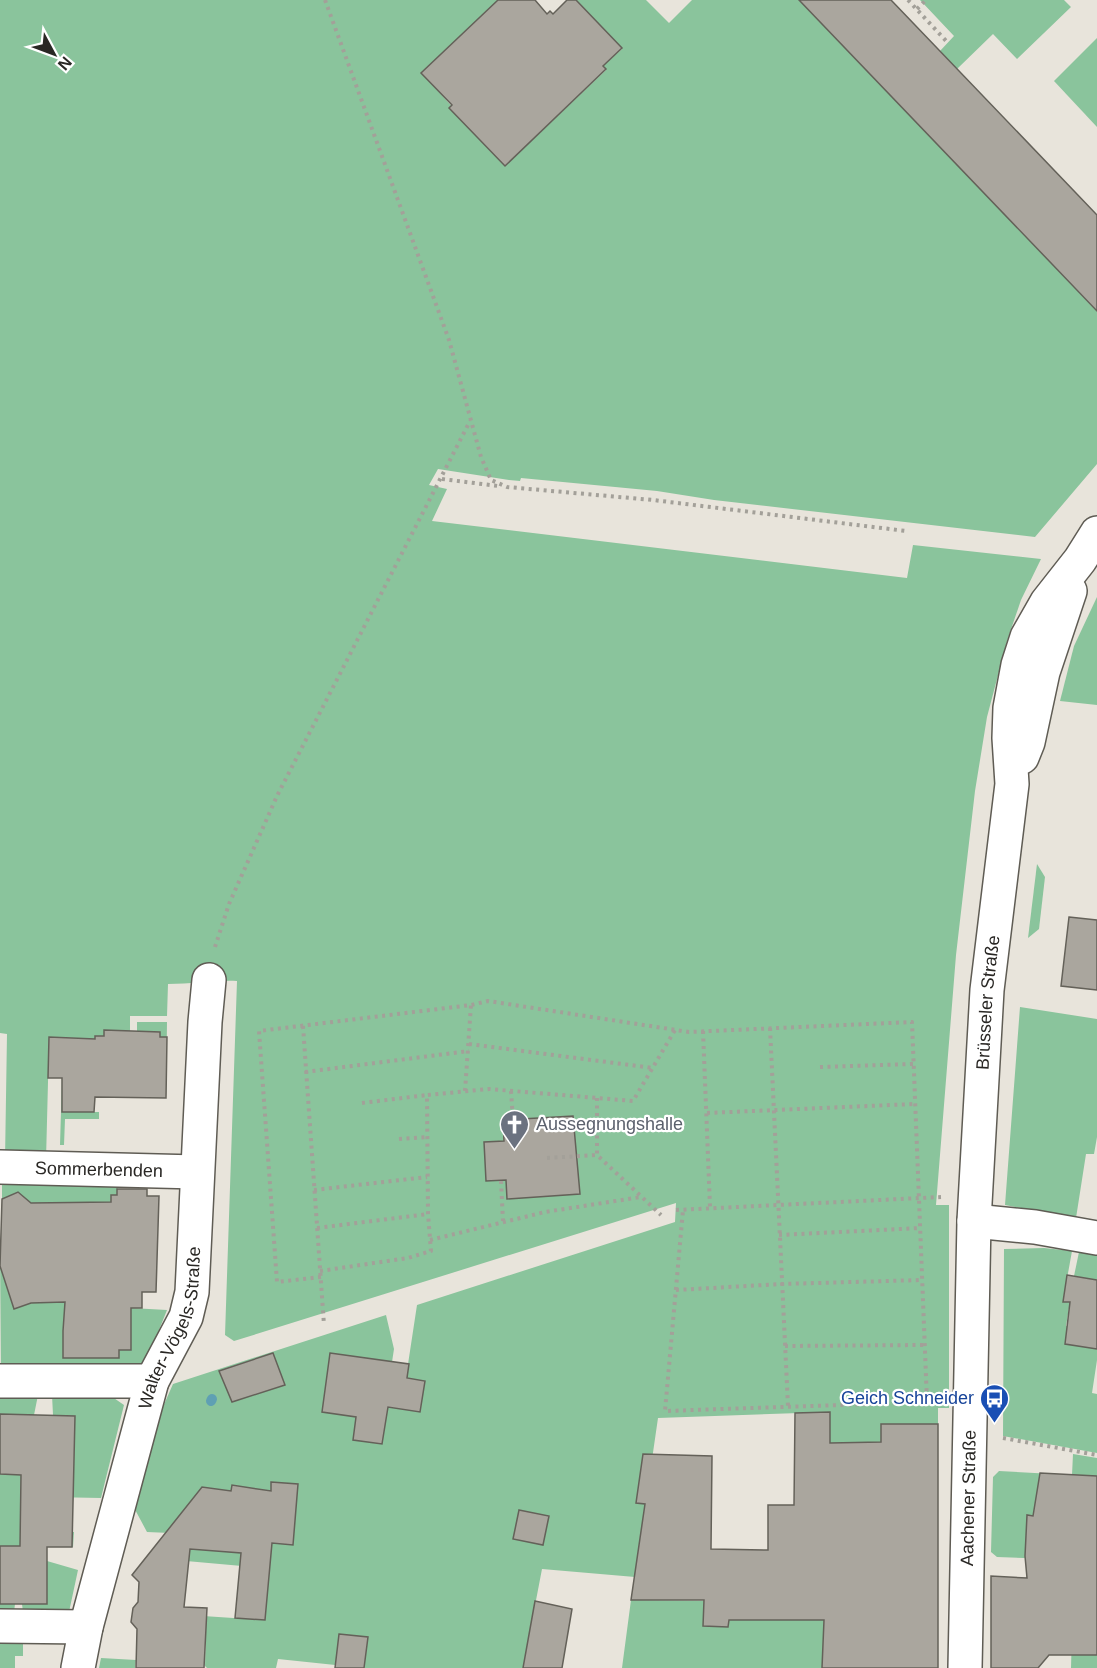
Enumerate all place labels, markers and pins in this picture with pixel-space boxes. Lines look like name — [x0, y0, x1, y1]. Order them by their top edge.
church icon: Aussegnungshalle — [499, 1108, 531, 1150]
place label: Aussegnungshalle — [536, 1114, 683, 1134]
bus stop icon: Geich Schneider — [979, 1382, 1011, 1424]
place label: Geich Schneider — [841, 1388, 974, 1408]

